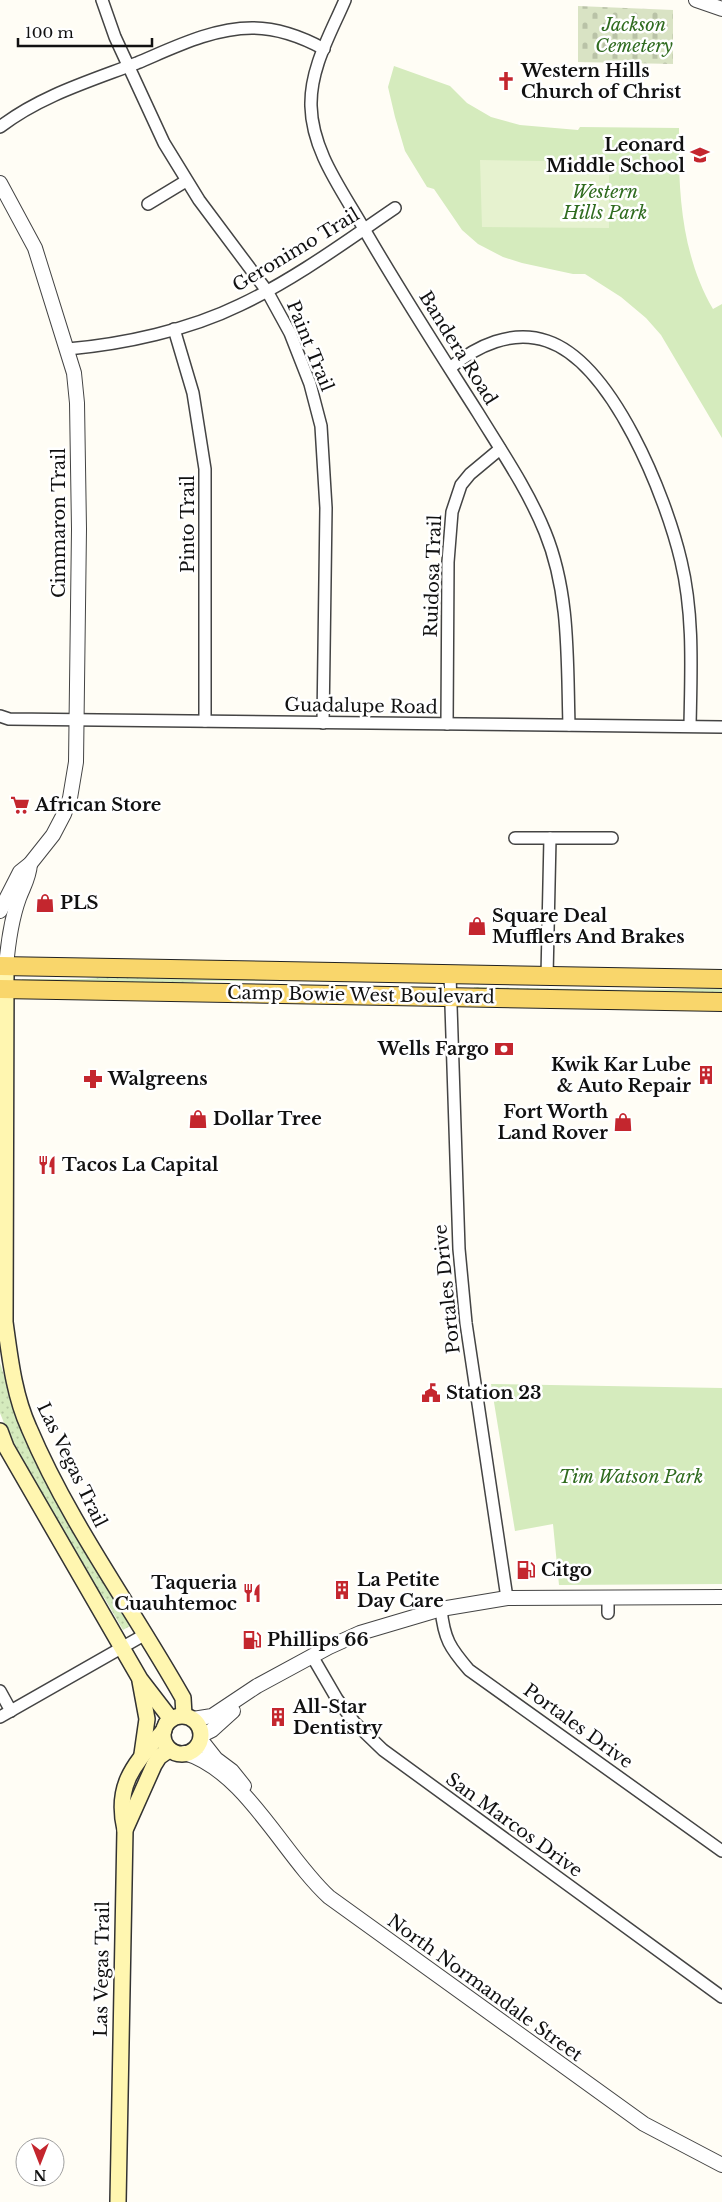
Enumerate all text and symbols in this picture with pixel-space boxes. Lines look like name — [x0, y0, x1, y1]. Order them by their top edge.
park label: Jackson Cemetery — [595, 14, 673, 57]
scale bar — [18, 15, 151, 47]
text: 100 m — [25, 23, 74, 42]
place label: Western Hills Church of Christ — [520, 60, 681, 103]
church icon: Western Hills Church of Christ — [495, 70, 517, 92]
place label: Leonard Middle School — [546, 134, 686, 177]
school or university icon: Leonard Middle School — [689, 144, 711, 166]
park label: Western Hills Park — [562, 181, 647, 224]
street label: Geronimo Trail — [229, 203, 364, 297]
street label: Bandera Road — [414, 287, 502, 409]
street label: Paint Trail — [282, 297, 338, 395]
street label: Cimmaron Trail — [48, 448, 70, 598]
street label: Pinto Trail — [177, 475, 199, 573]
street label: Ruidosa Trail — [420, 514, 446, 638]
street label: Guadalupe Road — [284, 694, 438, 718]
supermarket icon: African Store — [9, 794, 31, 816]
place label: African Store — [34, 794, 161, 816]
shop icon: PLS — [34, 892, 56, 914]
place label: PLS — [60, 892, 98, 914]
place label: Square Deal Mufflers And Brakes — [492, 905, 685, 948]
shop icon: Square Deal Mufflers And Brakes — [466, 915, 488, 937]
street label: Camp Bowie West Boulevard — [227, 982, 495, 1008]
place label: Wells Fargo — [377, 1038, 489, 1060]
bank icon: Wells Fargo — [493, 1038, 515, 1060]
place label: Kwik Kar Lube & Auto Repair — [551, 1054, 691, 1097]
building icon: Kwik Kar Lube & Auto Repair — [695, 1064, 717, 1086]
pharmacy icon: Walgreens — [82, 1068, 104, 1090]
place label: Walgreens — [107, 1068, 208, 1090]
place label: Fort Worth Land Rover — [497, 1101, 608, 1144]
shop icon: Dollar Tree — [187, 1108, 209, 1130]
place label: Dollar Tree — [213, 1108, 322, 1130]
shop icon: Fort Worth Land Rover — [612, 1111, 634, 1133]
restaurant icon: Tacos La Capital — [36, 1154, 58, 1176]
place label: Tacos La Capital — [62, 1154, 219, 1176]
street label: Portales Drive — [429, 1223, 465, 1355]
public building icon: Station 23 — [420, 1382, 442, 1404]
place label: Station 23 — [446, 1382, 541, 1404]
street label: Las Vegas Trail — [32, 1399, 112, 1531]
park label: Tim Watson Park — [559, 1466, 703, 1488]
fuel station icon: Citgo — [515, 1559, 537, 1581]
place label: Citgo — [541, 1559, 592, 1581]
place label: La Petite Day Care — [357, 1569, 444, 1612]
place label: Taqueria Cuauhtemoc — [114, 1572, 238, 1615]
building icon: La Petite Day Care — [331, 1579, 353, 1601]
restaurant icon: Taqueria Cuauhtemoc — [241, 1582, 263, 1604]
fuel station icon: Phillips 66 — [241, 1629, 263, 1651]
place label: Phillips 66 — [267, 1629, 369, 1651]
street label: Portales Drive — [519, 1679, 637, 1773]
place label: All-Star Dentistry — [292, 1696, 383, 1739]
building icon: All-Star Dentistry — [267, 1706, 289, 1728]
street label: San Marcos Drive — [441, 1768, 587, 1882]
street label: Las Vegas Trail — [90, 1901, 114, 2037]
street label: North Normandale Street — [383, 1910, 587, 2066]
north arrow — [15, 2137, 65, 2187]
text: N — [33, 2166, 47, 2184]

